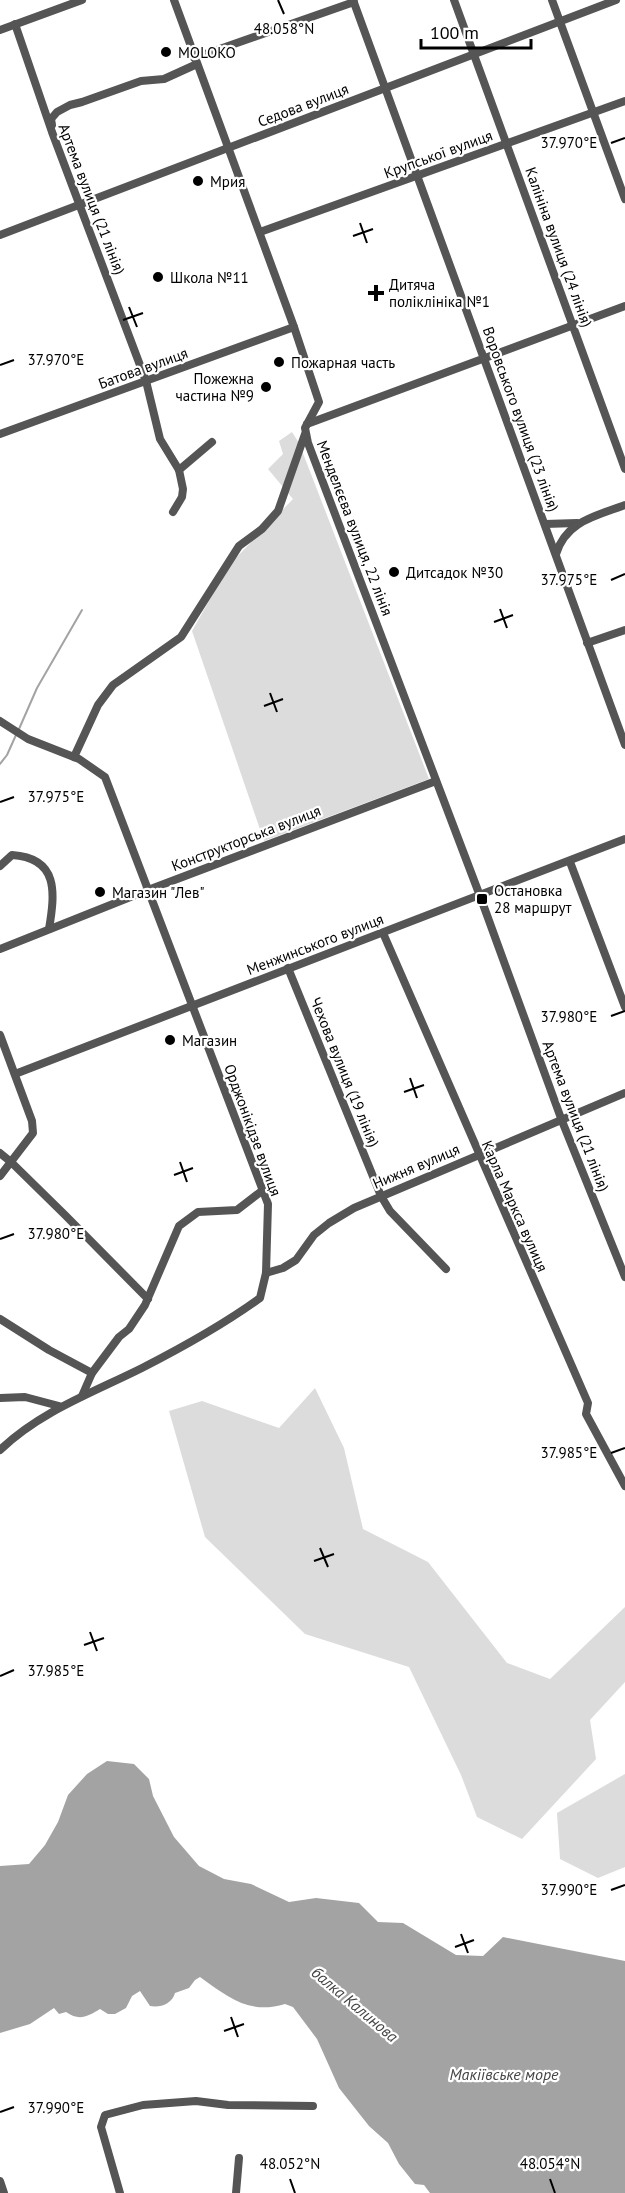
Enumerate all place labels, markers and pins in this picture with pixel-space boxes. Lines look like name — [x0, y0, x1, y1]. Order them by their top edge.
place label: MOLOKO — [178, 43, 236, 62]
marker: MOLOKO — [159, 45, 173, 59]
place label: Мрия — [210, 172, 245, 191]
marker: Мрия — [191, 174, 205, 188]
place label: Школа №11 — [170, 268, 249, 287]
marker: Школа №11 — [151, 270, 165, 284]
place label: Дитяча поліклініка №1 — [389, 275, 490, 311]
marker: Дитяча поліклініка №1 — [367, 284, 385, 302]
place label: Пожарная часть — [291, 353, 395, 372]
marker: Пожарная часть — [272, 355, 286, 369]
place label: Пожежна частина №9 — [175, 369, 254, 405]
marker: Пожежна частина №9 — [259, 380, 273, 394]
place label: Дитсадок №30 — [406, 563, 503, 582]
marker: Дитсадок №30 — [387, 565, 401, 579]
place label: Остановка 28 маршрут — [494, 881, 572, 917]
place label: Магазин "Лев" — [112, 883, 204, 902]
marker: Магазин "Лев" — [93, 885, 107, 899]
marker: Остановка 28 маршрут — [475, 892, 489, 906]
place label: Магазин — [182, 1031, 237, 1050]
marker: Магазин — [163, 1033, 177, 1047]

